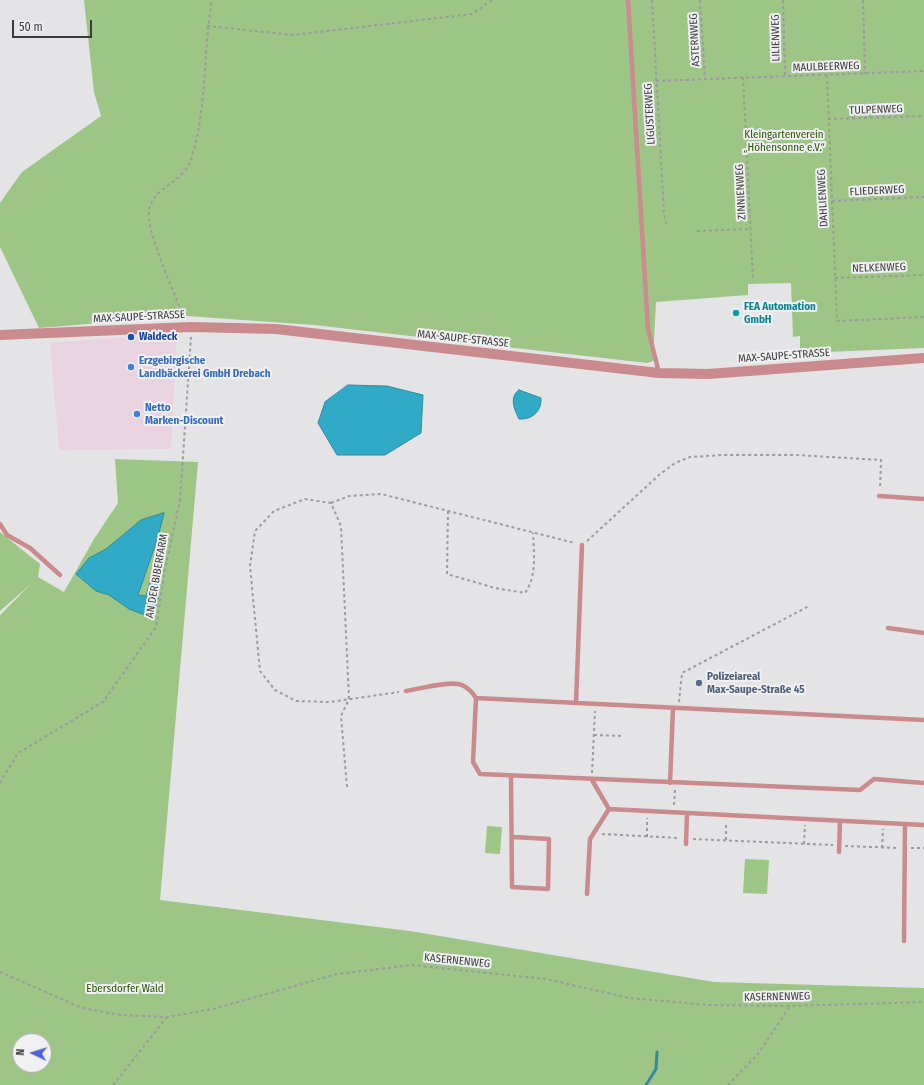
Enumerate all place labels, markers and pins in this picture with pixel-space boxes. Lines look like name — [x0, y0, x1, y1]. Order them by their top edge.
place label: FEA Automation GmbH — [744, 300, 816, 326]
marker: FEA Automation GmbH — [731, 308, 741, 318]
place label: Waldeck — [139, 330, 177, 344]
marker: Waldeck — [126, 332, 136, 342]
place label: Erzgebirgische Landbäckerei GmbH Drebach — [139, 354, 270, 380]
marker: Erzgebirgische Landbäckerei GmbH Drebach — [126, 362, 136, 372]
place label: Netto Marken-Discount — [145, 401, 223, 427]
marker: Netto Marken-Discount — [132, 409, 142, 419]
place label: Polizeiareal Max-Saupe-Straße 45 — [707, 670, 805, 696]
marker: Polizeiareal Max-Saupe-Straße 45 — [694, 678, 704, 688]

